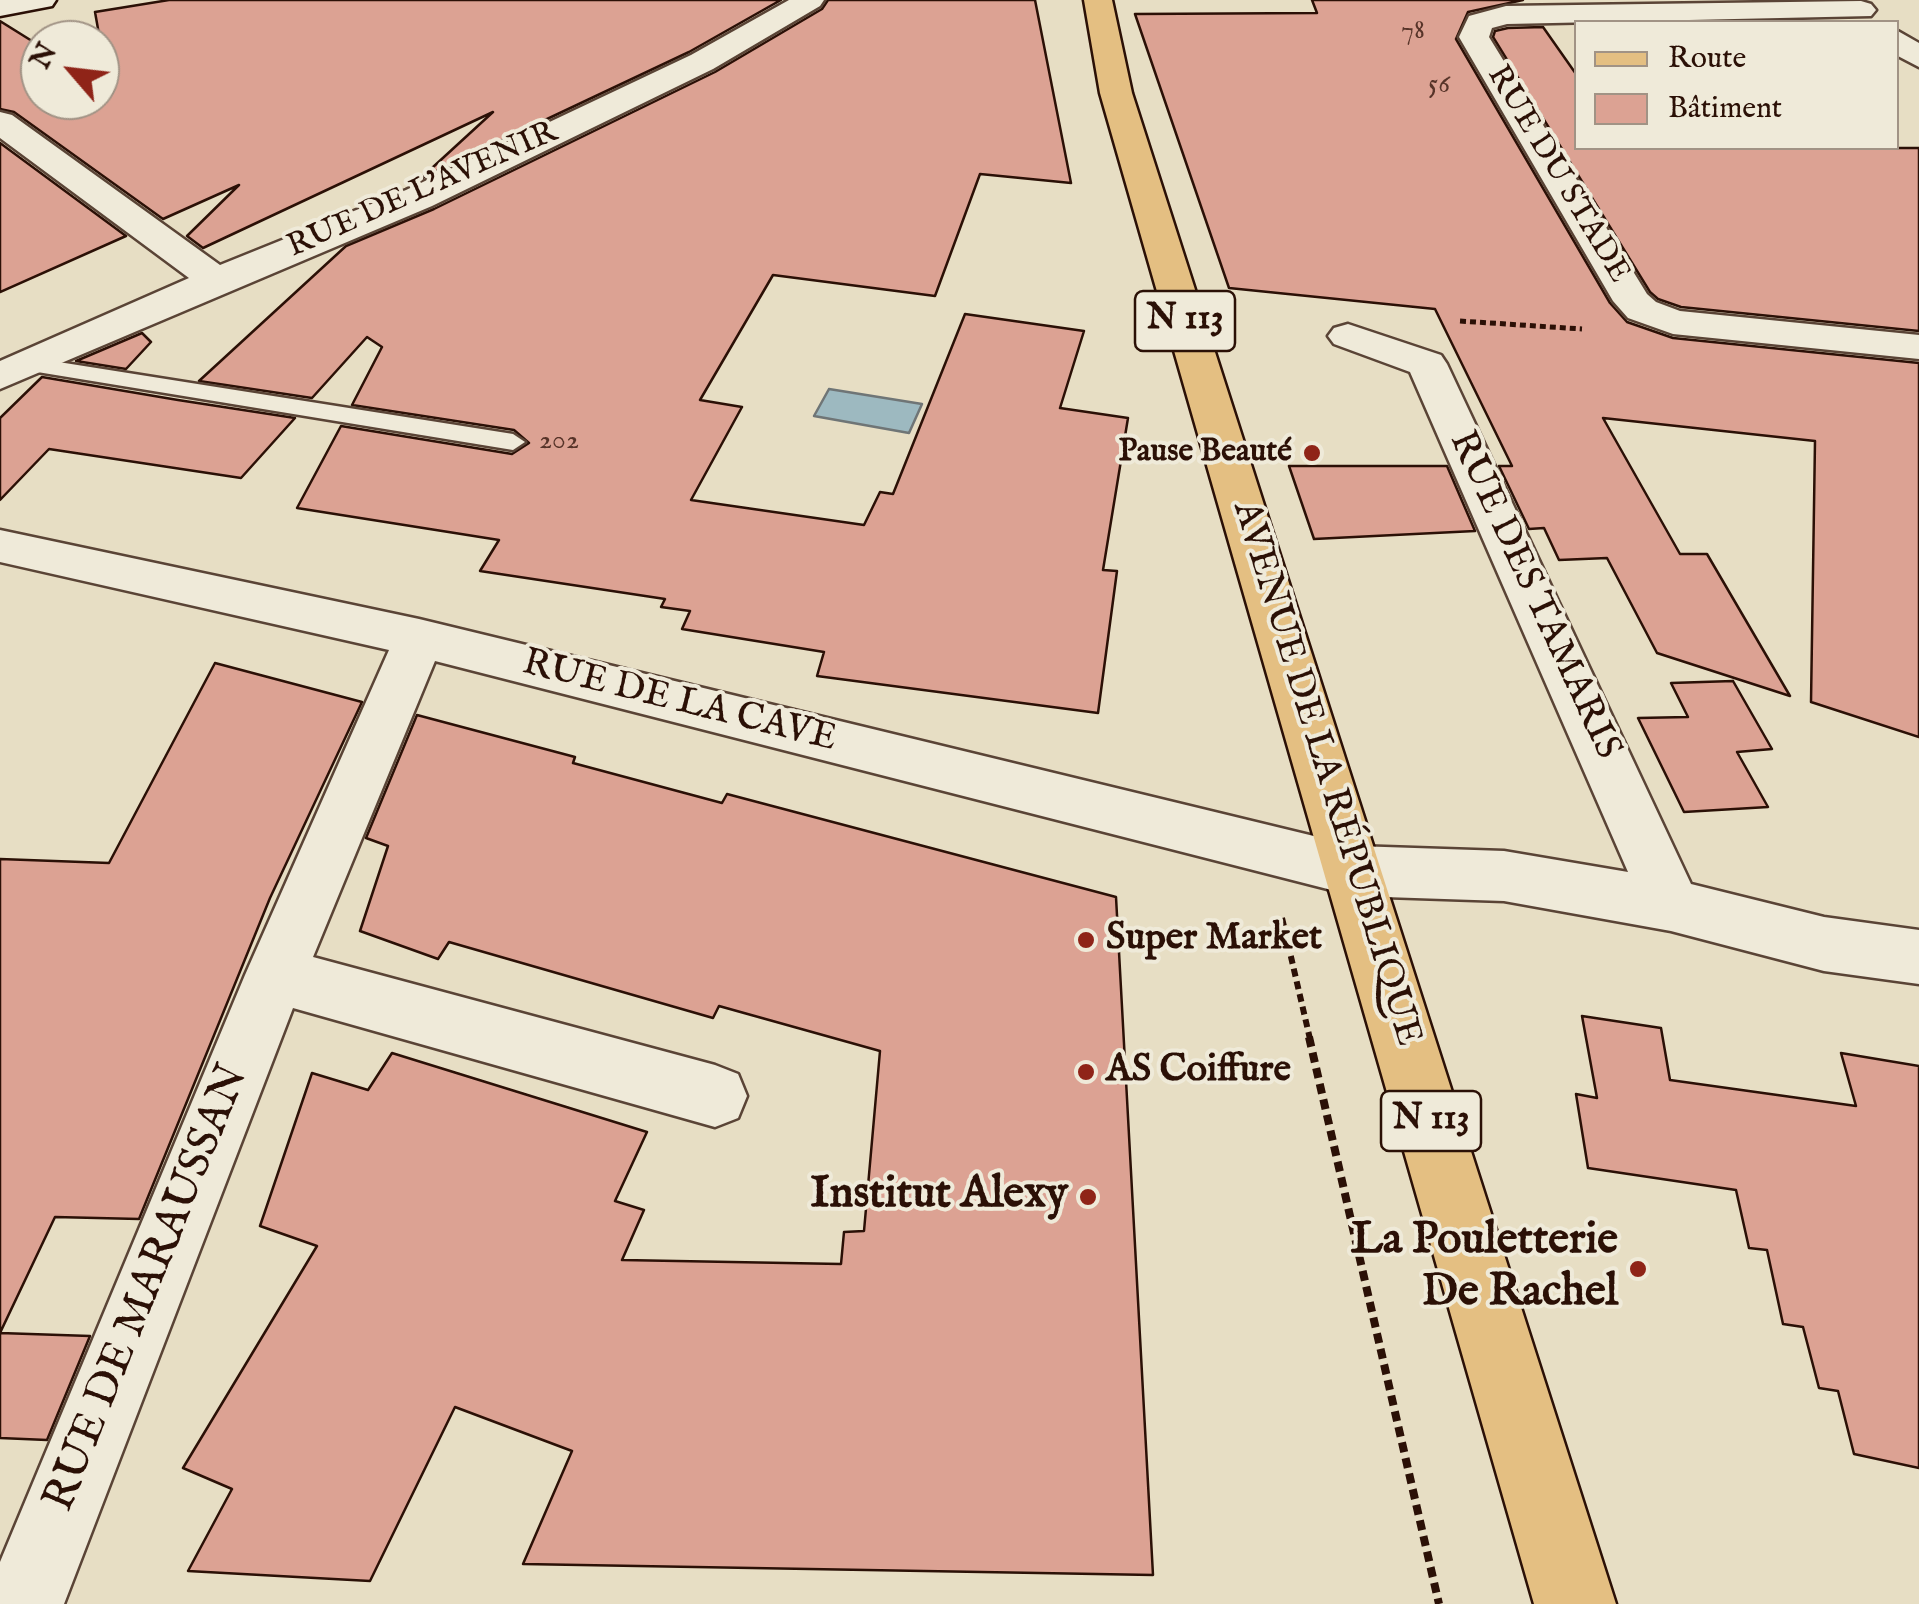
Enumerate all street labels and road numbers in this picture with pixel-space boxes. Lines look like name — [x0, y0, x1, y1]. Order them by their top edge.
street label: RUE DU STADE — [1477, 59, 1637, 291]
street label: RUE DE L'AVENIR — [282, 114, 564, 268]
road number: N 113 — [1135, 291, 1235, 351]
street label: RUE DES TAMARIS — [1437, 425, 1629, 767]
street label: AVENUE DE LA RÉPUBLIQUE — [1220, 496, 1430, 1052]
street label: RUE DE LA CAVE — [517, 642, 841, 764]
street label: RUE DE MARAUSSAN — [35, 1058, 263, 1520]
road number: N 113 — [1381, 1091, 1481, 1151]

